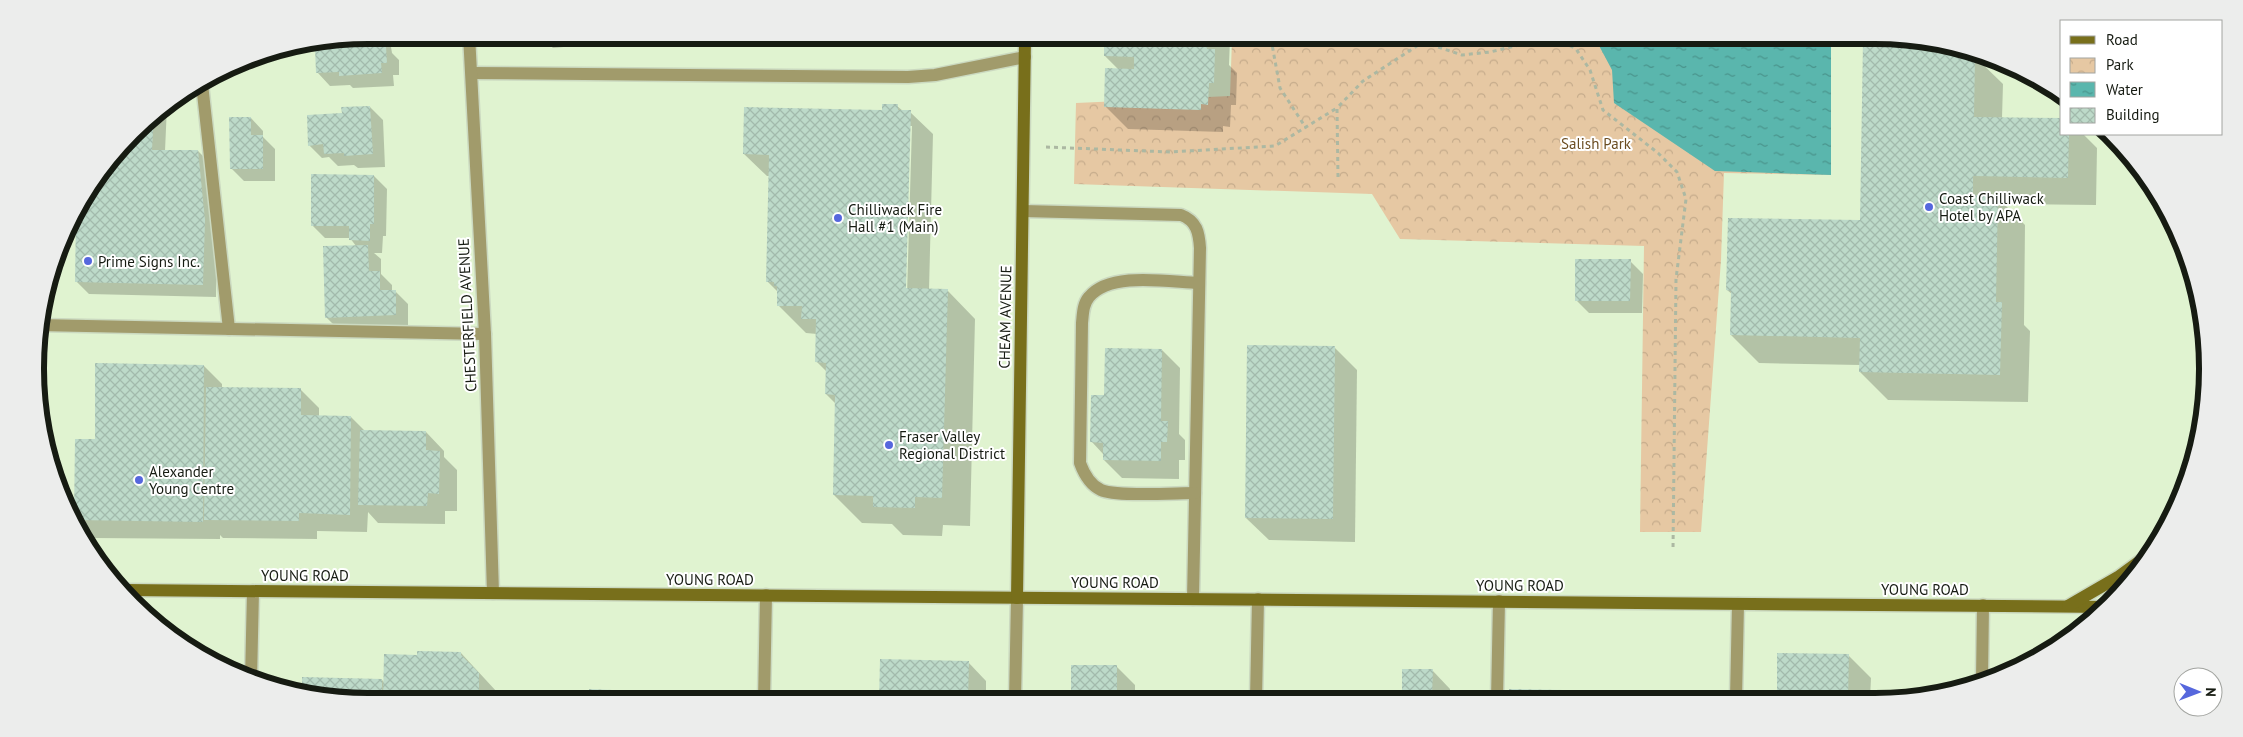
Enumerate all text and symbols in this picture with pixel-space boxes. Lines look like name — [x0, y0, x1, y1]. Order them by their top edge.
legend — [2060, 20, 2223, 135]
text: Road — [2106, 30, 2138, 49]
text: Park — [2106, 55, 2134, 74]
text: Water — [2106, 80, 2143, 99]
text: Building — [2106, 105, 2160, 124]
park label: Salish Park — [1561, 134, 1632, 153]
place label: Coast Chilliwack Hotel by APA — [1939, 189, 2045, 225]
place label: Chilliwack Fire Hall #1 (Main) — [848, 200, 942, 236]
marker: Coast Chilliwack Hotel by APA — [1923, 201, 1935, 213]
marker: Chilliwack Fire Hall #1 (Main) — [832, 212, 844, 224]
street label: CHESTERFIELD AVENUE — [453, 238, 481, 392]
place label: Prime Signs Inc. — [98, 252, 200, 271]
marker: Prime Signs Inc. — [82, 255, 94, 267]
street label: CHEAM AVENUE — [995, 265, 1015, 369]
place label: Fraser Valley Regional District — [899, 427, 1005, 463]
marker: Fraser Valley Regional District — [883, 439, 895, 451]
place label: Alexander Young Centre — [149, 462, 234, 498]
marker: Alexander Young Centre — [133, 474, 145, 486]
street label: YOUNG ROAD — [261, 566, 349, 585]
street label: YOUNG ROAD — [666, 570, 754, 589]
street label: YOUNG ROAD — [1071, 573, 1159, 592]
street label: YOUNG ROAD — [1476, 576, 1564, 595]
street label: YOUNG ROAD — [1881, 580, 1969, 599]
north arrow — [2173, 667, 2223, 717]
text: N — [2202, 687, 2220, 697]

